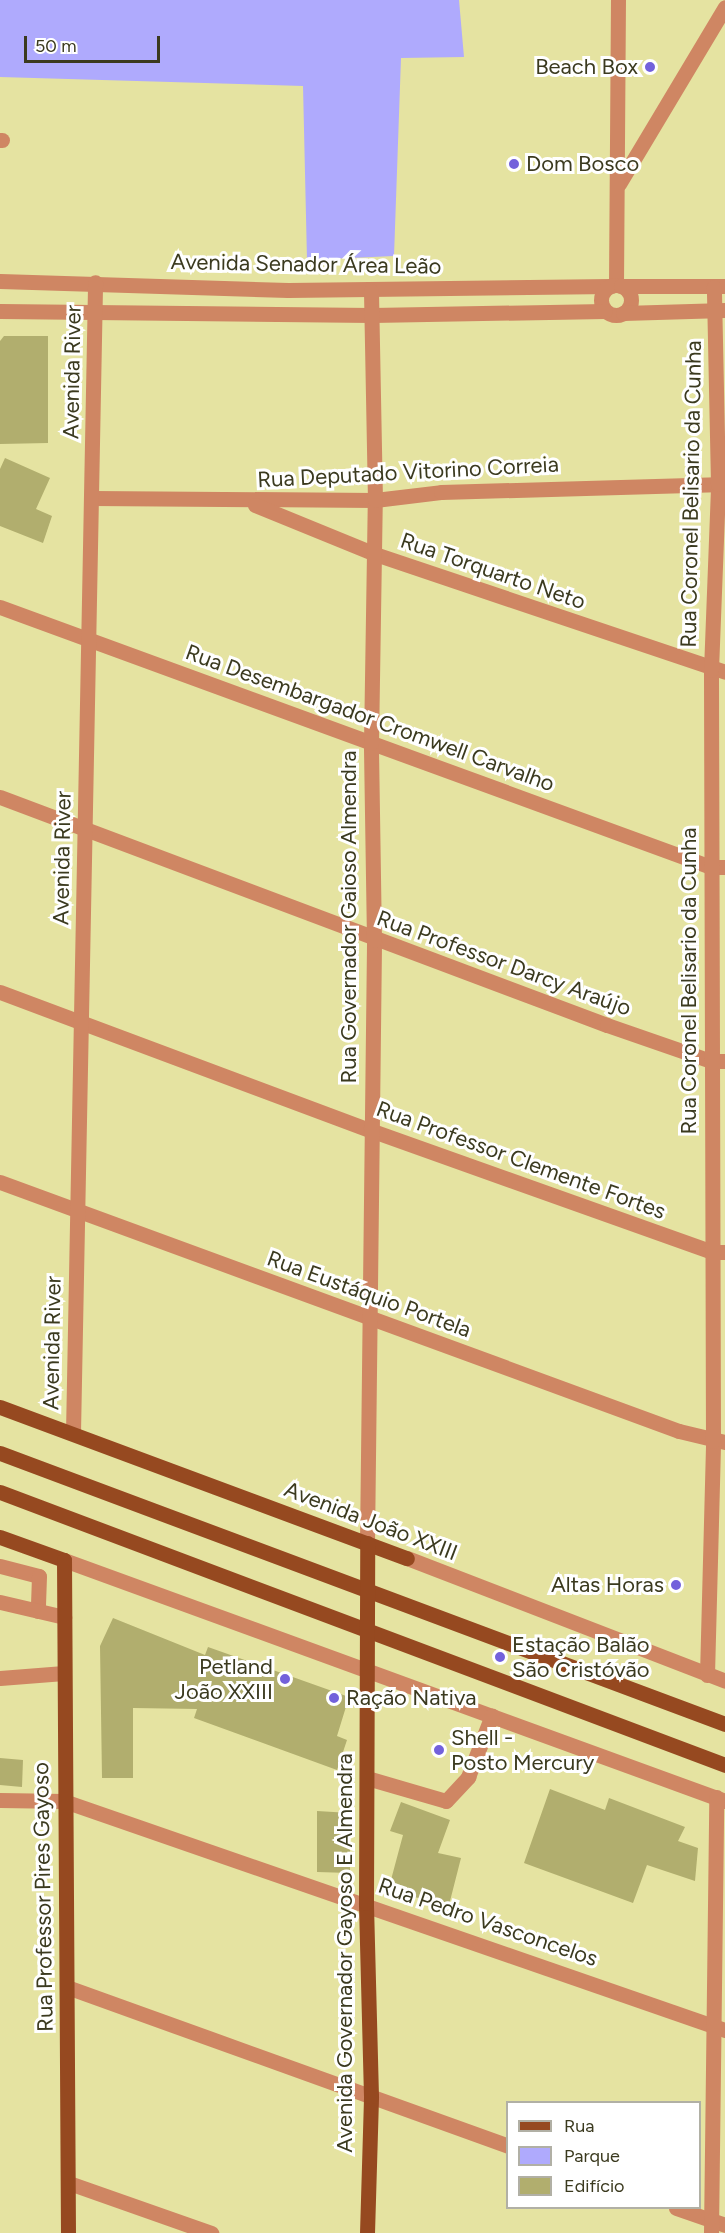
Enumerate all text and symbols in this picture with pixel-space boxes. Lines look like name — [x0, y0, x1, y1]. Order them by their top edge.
scale bar — [27, 24, 164, 62]
text: 50 m — [35, 35, 77, 57]
place label: Beach Box — [535, 54, 638, 80]
marker: Beach Box — [643, 60, 657, 74]
place label: Dom Bosco — [526, 151, 639, 177]
marker: Dom Bosco — [507, 157, 521, 171]
street label: Avenida Senador Área Leão — [170, 248, 442, 280]
street label: Avenida River — [58, 305, 86, 439]
street label: Rua Coronel Belisario da Cunha — [675, 340, 707, 648]
street label: Rua Deputado Vitorino Correia — [257, 451, 559, 493]
street label: Rua Torquarto Neto — [397, 527, 589, 615]
street label: Rua Desembargador Cromwell Carvalho — [182, 639, 558, 797]
street label: Rua Governador Gaioso Almendra — [336, 750, 362, 1084]
street label: Avenida River — [48, 791, 76, 925]
street label: Rua Coronel Belisario da Cunha — [676, 827, 702, 1135]
street label: Rua Professor Darcy Araújo — [373, 905, 635, 1021]
street label: Rua Professor Clemente Fortes — [373, 1095, 669, 1225]
street label: Rua Eustáquio Portela — [263, 1245, 475, 1343]
street label: Avenida River — [38, 1276, 66, 1410]
street label: Avenida João XXIII — [281, 1476, 461, 1566]
place label: Altas Horas — [551, 1572, 664, 1598]
marker: Altas Horas — [669, 1578, 683, 1592]
place label: Estação Balão São Cristóvão — [512, 1631, 650, 1682]
marker: Estação Balão São Cristóvão — [493, 1650, 507, 1664]
place label: Petland João XXIII — [175, 1653, 273, 1705]
marker: Petland João XXIII — [278, 1672, 292, 1686]
place label: Ração Nativa — [346, 1685, 476, 1711]
marker: Ração Nativa — [327, 1691, 341, 1705]
place label: Shell - Posto Mercury — [451, 1724, 594, 1776]
marker: Shell - Posto Mercury — [432, 1743, 446, 1757]
street label: Avenida Governador Gayoso E Almendra — [332, 1753, 358, 2153]
street label: Rua Professor Pires Gayoso — [27, 1762, 59, 2032]
street label: Rua Pedro Vasconcelos — [375, 1872, 601, 1972]
legend — [506, 2101, 701, 2209]
text: Rua — [564, 2115, 595, 2137]
text: Parque — [564, 2145, 620, 2167]
text: Edifício — [564, 2175, 625, 2197]

